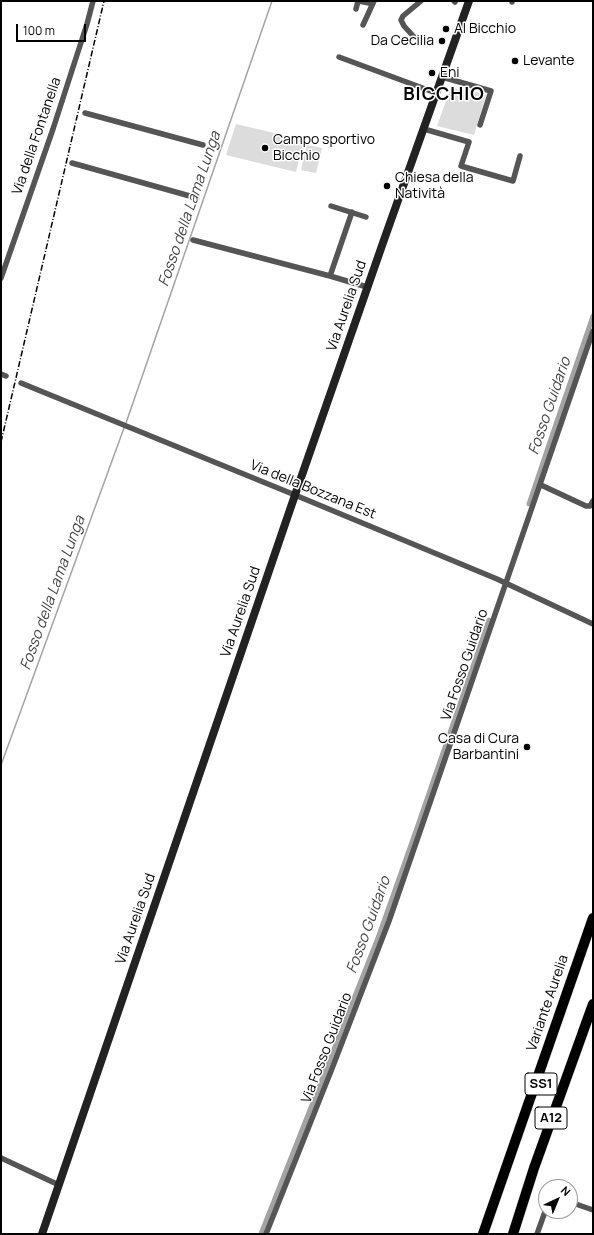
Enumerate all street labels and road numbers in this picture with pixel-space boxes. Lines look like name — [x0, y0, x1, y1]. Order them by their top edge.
street label: Via della Fontanella — [9, 75, 65, 197]
street label: Via Aurelia Sud — [324, 259, 370, 353]
street label: Via della Bozzana Est — [248, 457, 378, 523]
street label: Via Aurelia Sud — [218, 565, 264, 659]
street label: Via Fosso Guidario — [438, 607, 492, 723]
street label: Via Aurelia Sud — [113, 872, 159, 966]
street label: Variante Aurelia — [524, 953, 572, 1053]
street label: Via Fosso Guidario — [298, 990, 356, 1106]
road number: SS1 — [525, 1073, 557, 1095]
road number: A12 — [535, 1107, 567, 1129]

